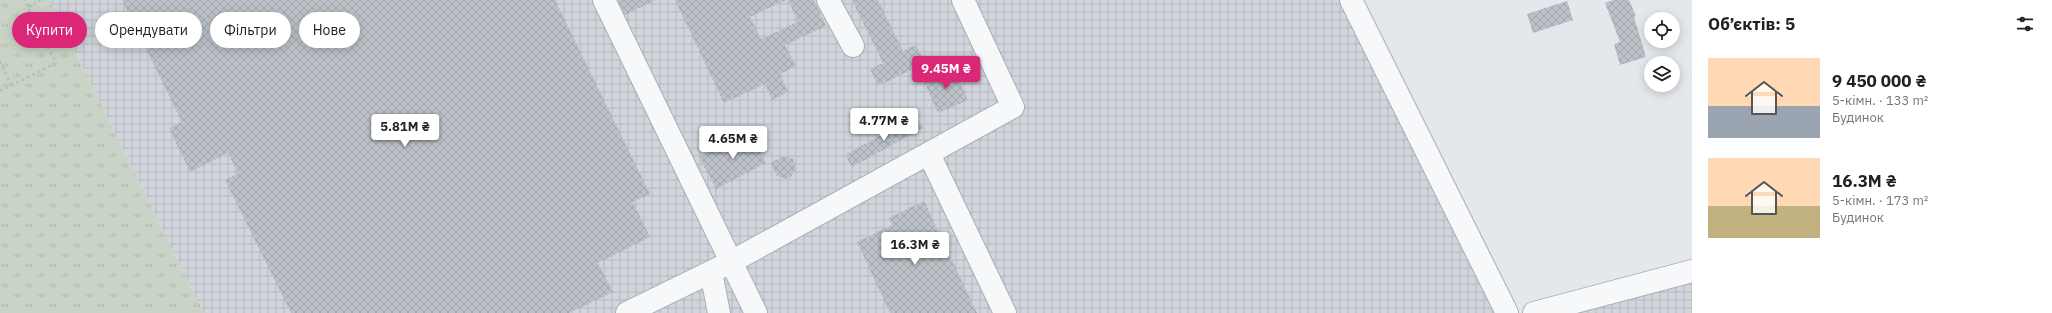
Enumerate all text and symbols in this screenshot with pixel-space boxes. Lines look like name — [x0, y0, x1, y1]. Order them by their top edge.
chip: Купити — [12, 12, 87, 48]
chip: Орендувати — [95, 12, 202, 48]
chip: Фільтри — [210, 12, 291, 48]
chip: Нове — [299, 12, 360, 48]
map controls — [1644, 12, 1680, 92]
button: locate — [1644, 12, 1680, 48]
text: Об’єктів: 5 — [1708, 13, 1795, 35]
icon: filters — [2014, 13, 2036, 35]
pin: 9.45M ₴ — [909, 56, 983, 90]
button: layers — [1644, 56, 1680, 92]
text: 9.45M ₴ — [921, 60, 971, 77]
text: 9 450 000 ₴ — [1832, 70, 1926, 92]
icon: home — [1740, 74, 1788, 122]
text: 5-кімн. · 133 m² — [1832, 92, 1928, 109]
pin: 4.77M ₴ — [847, 108, 921, 142]
text: Будинок — [1832, 109, 1884, 126]
text: 4.77M ₴ — [859, 112, 909, 129]
pin: 5.81M ₴ — [368, 114, 442, 148]
text: 5.81M ₴ — [380, 118, 430, 135]
pin: 4.65M ₴ — [696, 126, 770, 160]
text: 4.65M ₴ — [708, 130, 758, 147]
text: 16.3M ₴ — [1832, 170, 1897, 192]
icon: home — [1740, 174, 1788, 222]
text: 5-кімн. · 173 m² — [1832, 192, 1928, 209]
text: Будинок — [1832, 209, 1884, 226]
pin: 16.3M ₴ — [878, 232, 952, 266]
text: 16.3M ₴ — [890, 236, 940, 253]

